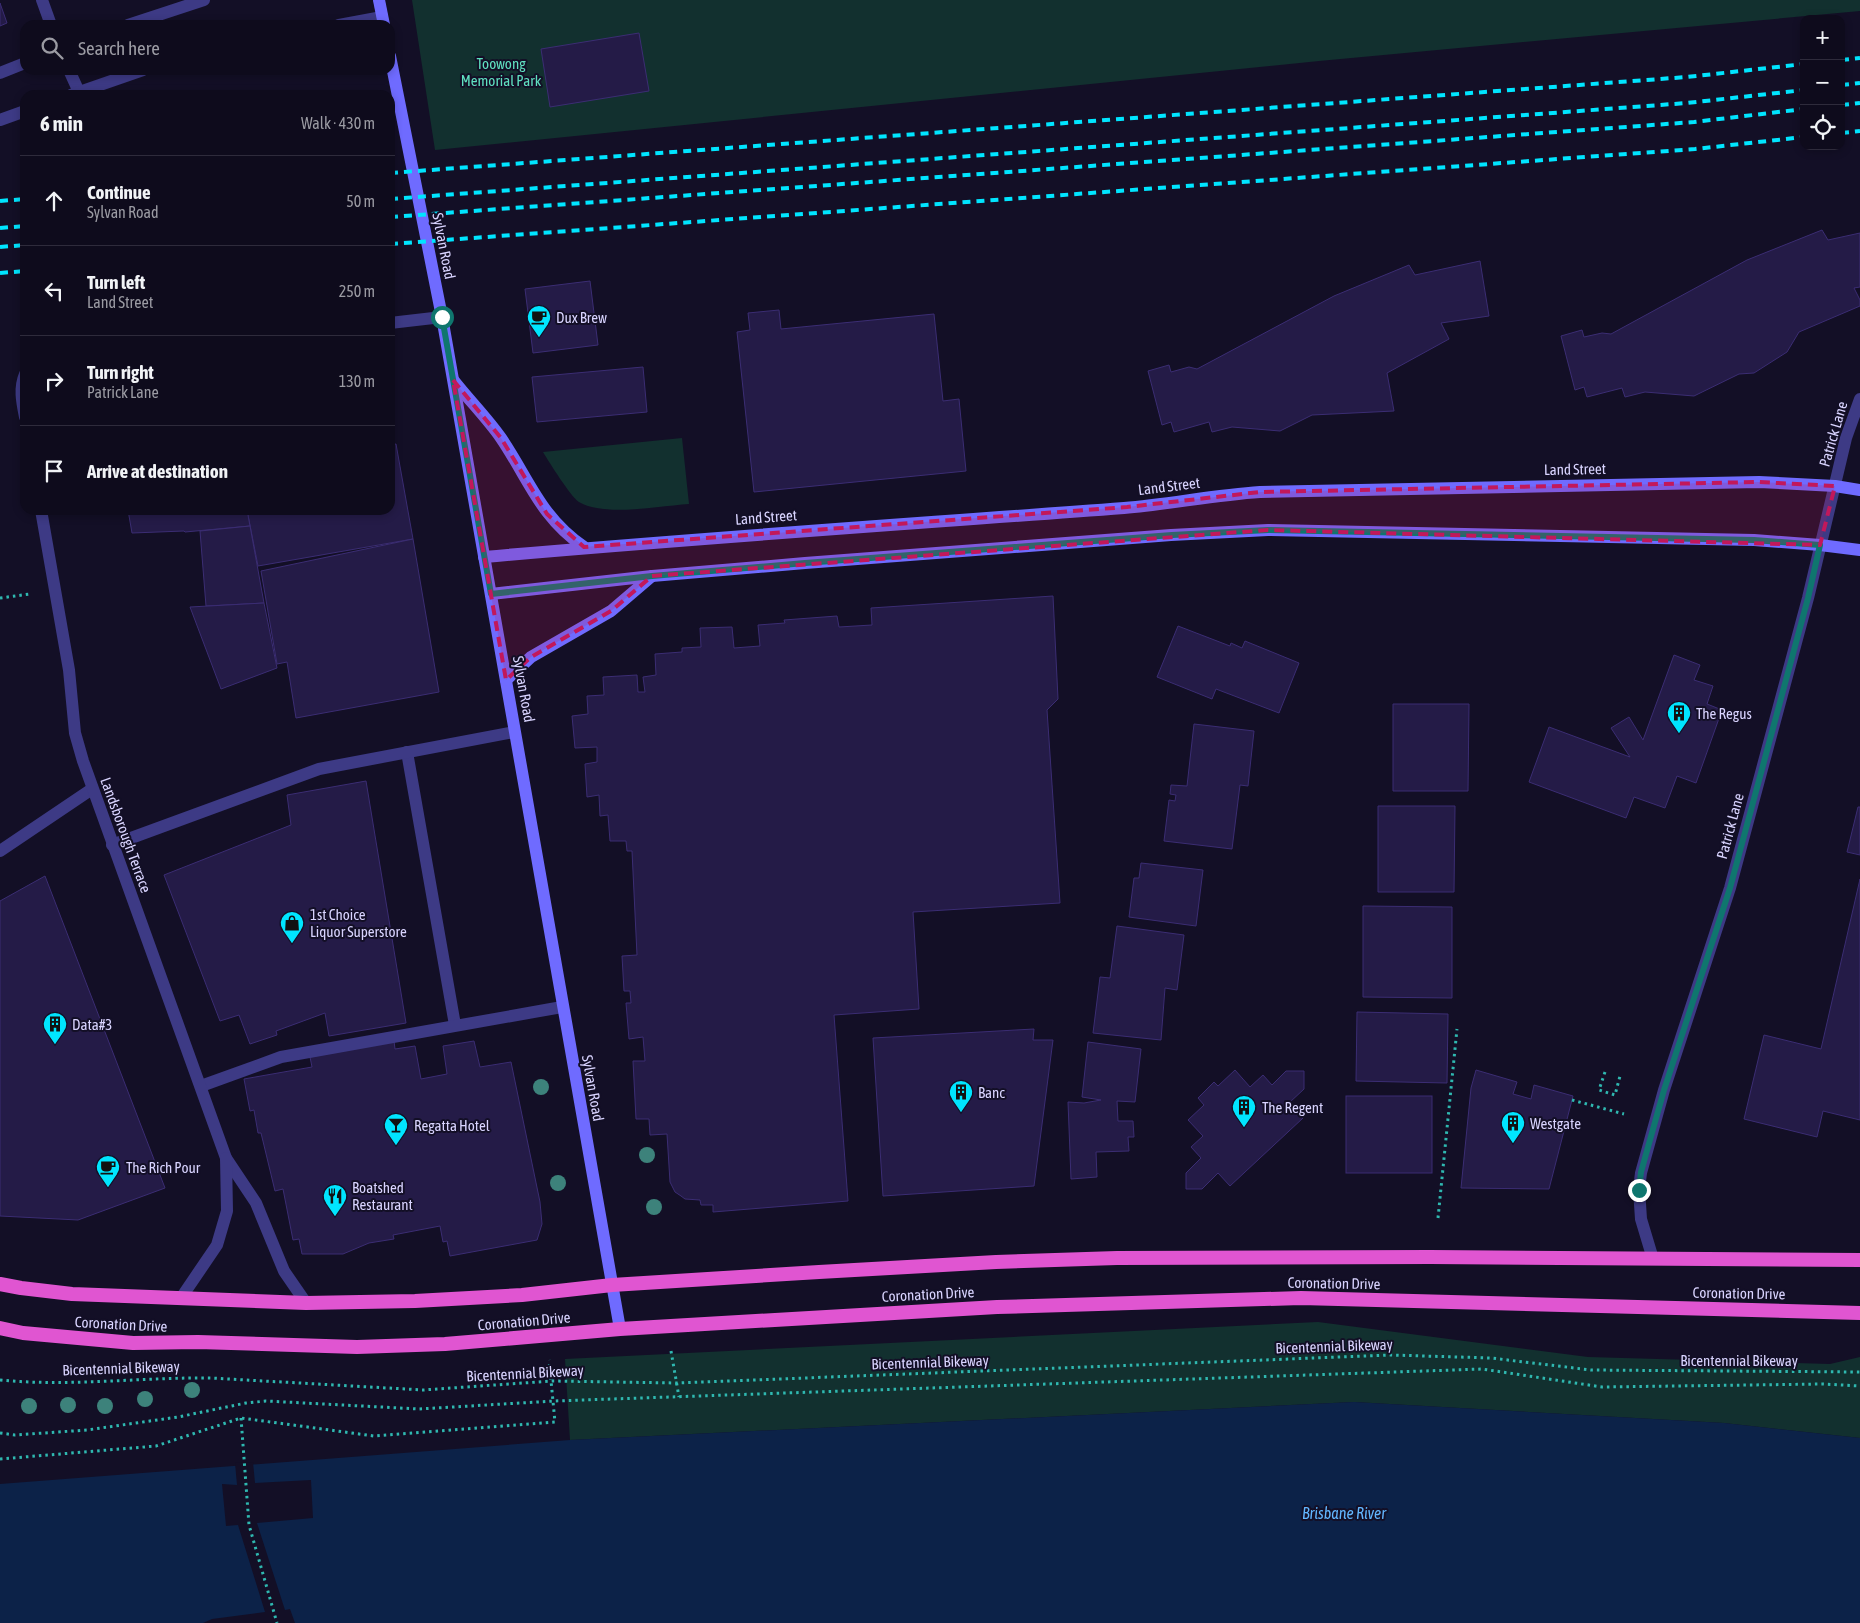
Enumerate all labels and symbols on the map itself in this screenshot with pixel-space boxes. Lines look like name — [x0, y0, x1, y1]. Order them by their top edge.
park label: Toowong Memorial Park — [461, 55, 542, 89]
street label: Sylvan Road — [429, 211, 459, 281]
cafe icon: Dux Brew — [526, 304, 552, 338]
route start — [431, 306, 454, 329]
place label: Dux Brew — [556, 309, 607, 326]
street label: Patrick Lane — [1816, 399, 1850, 469]
street label: Land Street — [1544, 460, 1606, 478]
street label: Land Street — [1137, 474, 1201, 498]
street label: Land Street — [734, 506, 798, 528]
street label: Sylvan Road — [510, 654, 538, 724]
building icon: The Regus — [1666, 700, 1692, 734]
place label: The Regus — [1696, 705, 1752, 722]
street label: Landsborough Terrace — [97, 775, 155, 895]
street label: Patrick Lane — [1713, 791, 1747, 861]
place label: 1st Choice Liquor Superstore — [310, 906, 407, 940]
shop icon: 1st Choice Liquor Superstore — [279, 910, 305, 944]
building icon: Data#3 — [42, 1011, 68, 1045]
place label: Data#3 — [72, 1016, 112, 1033]
street label: Sylvan Road — [579, 1053, 607, 1123]
building icon: Banc — [948, 1079, 974, 1113]
place label: Banc — [978, 1084, 1005, 1101]
building icon: The Regent — [1231, 1094, 1257, 1128]
place label: The Regent — [1262, 1099, 1323, 1116]
building icon: Westgate — [1500, 1110, 1526, 1144]
bar icon: Regatta Hotel — [383, 1112, 409, 1146]
place label: Westgate — [1530, 1115, 1581, 1132]
place label: Regatta Hotel — [414, 1117, 490, 1134]
cafe icon: The Rich Pour — [95, 1154, 121, 1188]
place label: The Rich Pour — [126, 1159, 201, 1176]
place label: Boatshed Restaurant — [352, 1179, 413, 1213]
route end — [1628, 1179, 1651, 1202]
restaurant icon: Boatshed Restaurant — [322, 1183, 348, 1217]
street label: Coronation Drive — [1287, 1274, 1381, 1292]
street label: Coronation Drive — [881, 1283, 975, 1305]
street label: Coronation Drive — [1692, 1284, 1786, 1302]
street label: Coronation Drive — [477, 1308, 571, 1334]
street label: Coronation Drive — [74, 1313, 168, 1335]
street label: Bicentennial Bikeway — [1275, 1335, 1393, 1357]
street label: Bicentennial Bikeway — [871, 1351, 989, 1373]
street label: Bicentennial Bikeway — [1680, 1352, 1798, 1369]
street label: Bicentennial Bikeway — [62, 1357, 180, 1379]
street label: Bicentennial Bikeway — [466, 1361, 584, 1385]
water label: Brisbane River — [1302, 1504, 1387, 1522]

